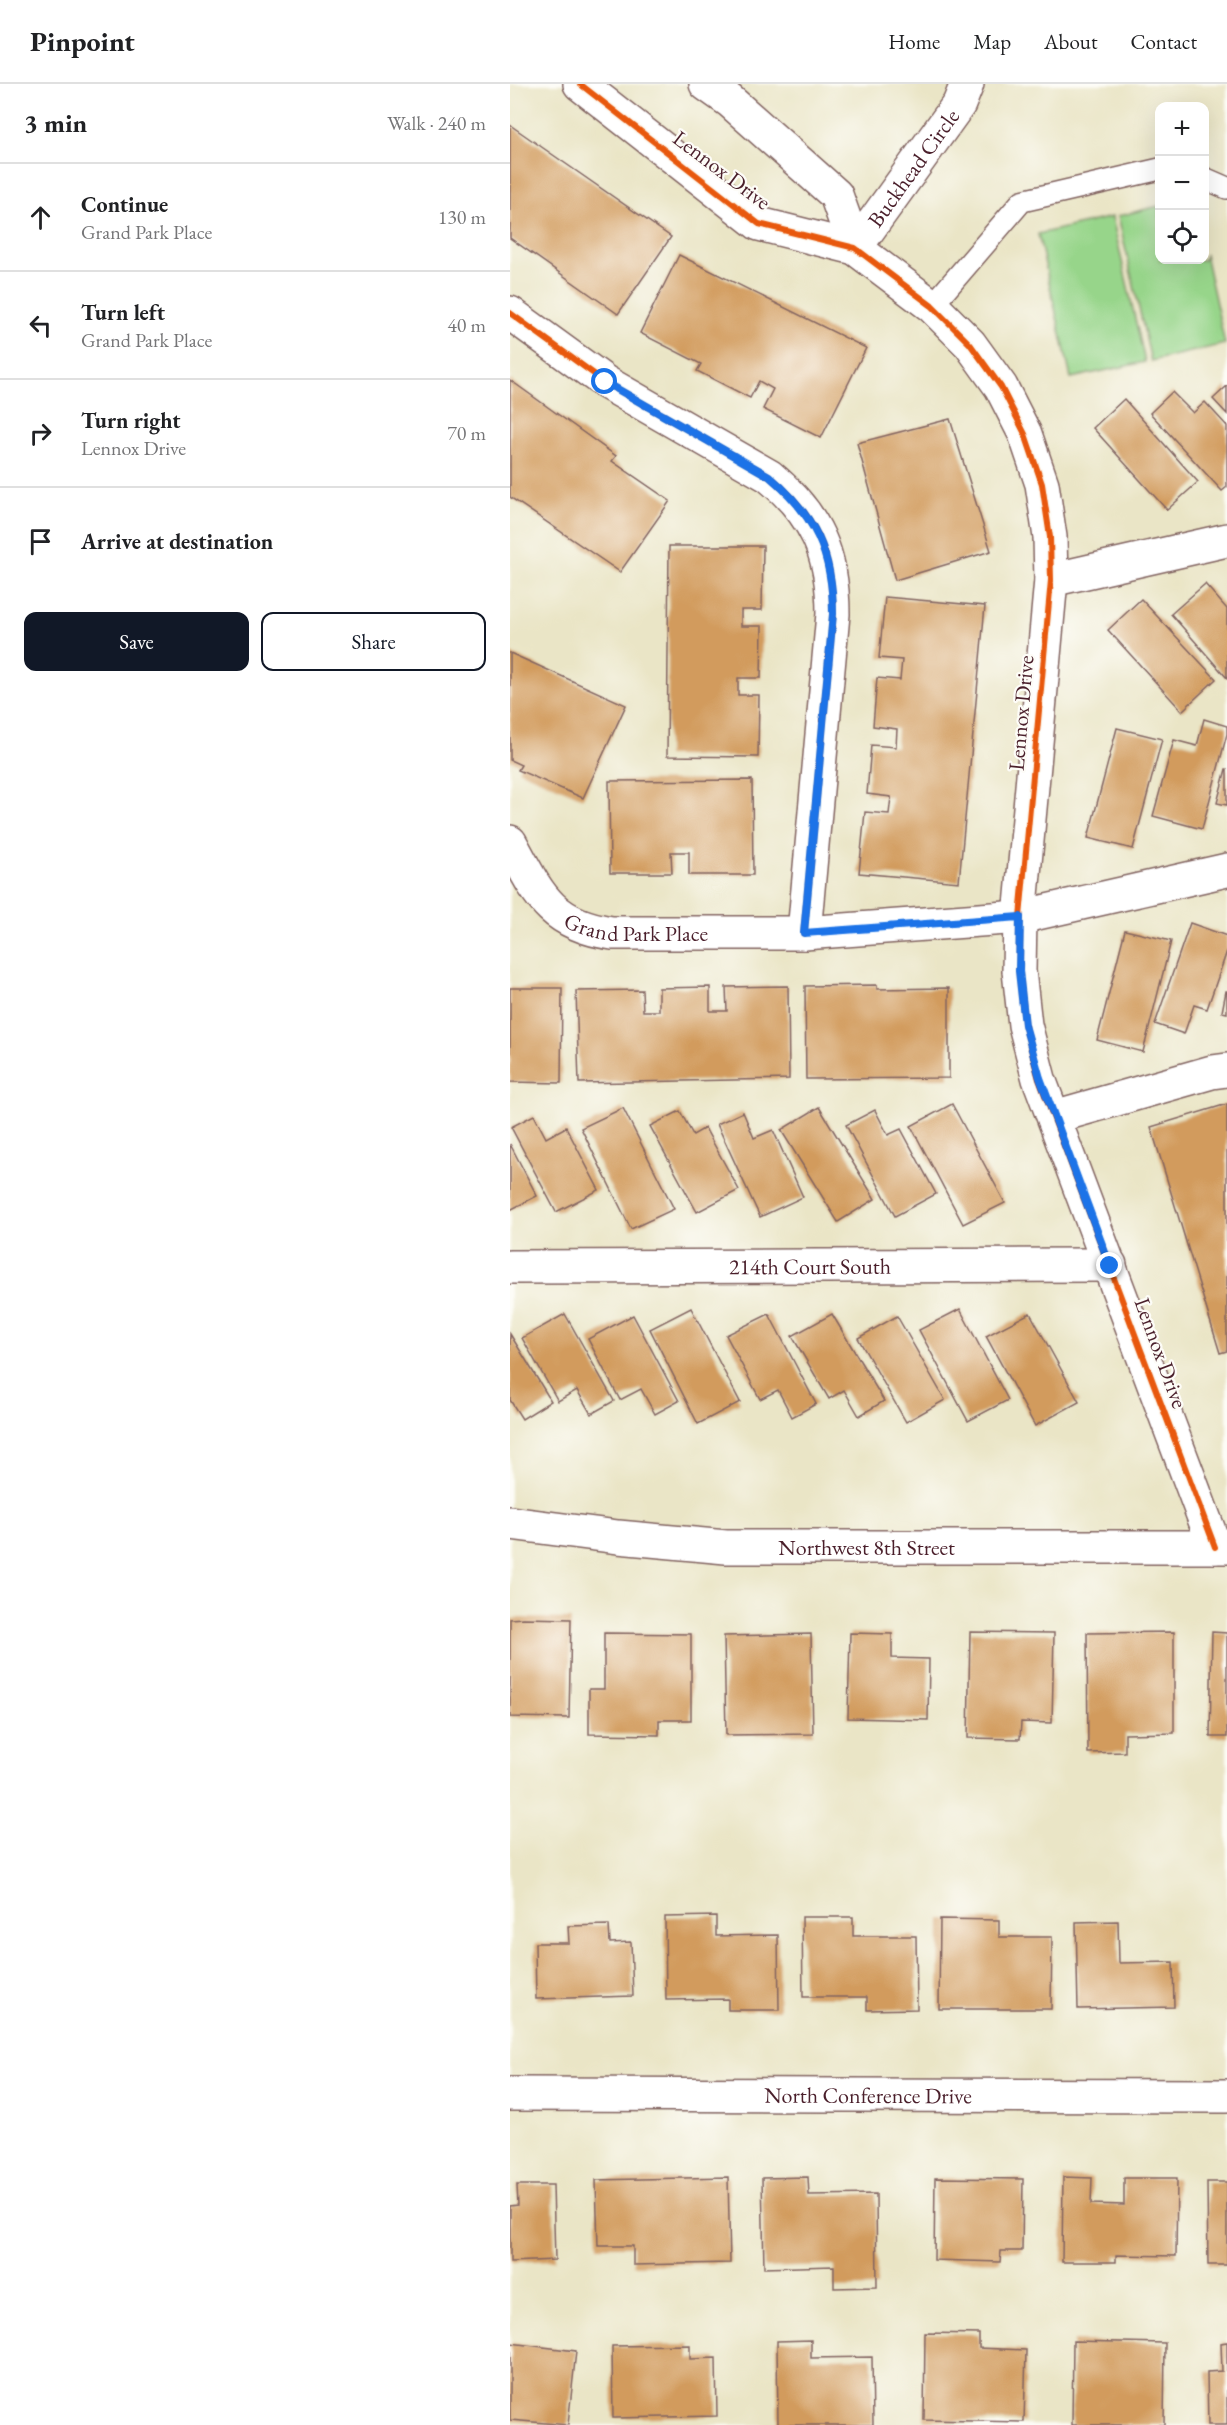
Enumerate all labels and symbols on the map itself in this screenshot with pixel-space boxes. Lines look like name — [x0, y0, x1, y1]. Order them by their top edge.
street label: Buckhead Circle — [860, 102, 966, 233]
street label: Lennox Drive — [667, 124, 777, 217]
route start — [591, 368, 617, 394]
street label: Lennox Drive — [1002, 654, 1041, 772]
street label: Grand Park Place — [559, 905, 708, 948]
street label: 214th Court South — [729, 1251, 891, 1281]
route end — [1096, 1252, 1122, 1278]
street label: Lennox Drive — [1128, 1294, 1195, 1413]
street label: Northwest 8th Street — [778, 1533, 955, 1562]
street label: North Conference Drive — [764, 2080, 972, 2110]

